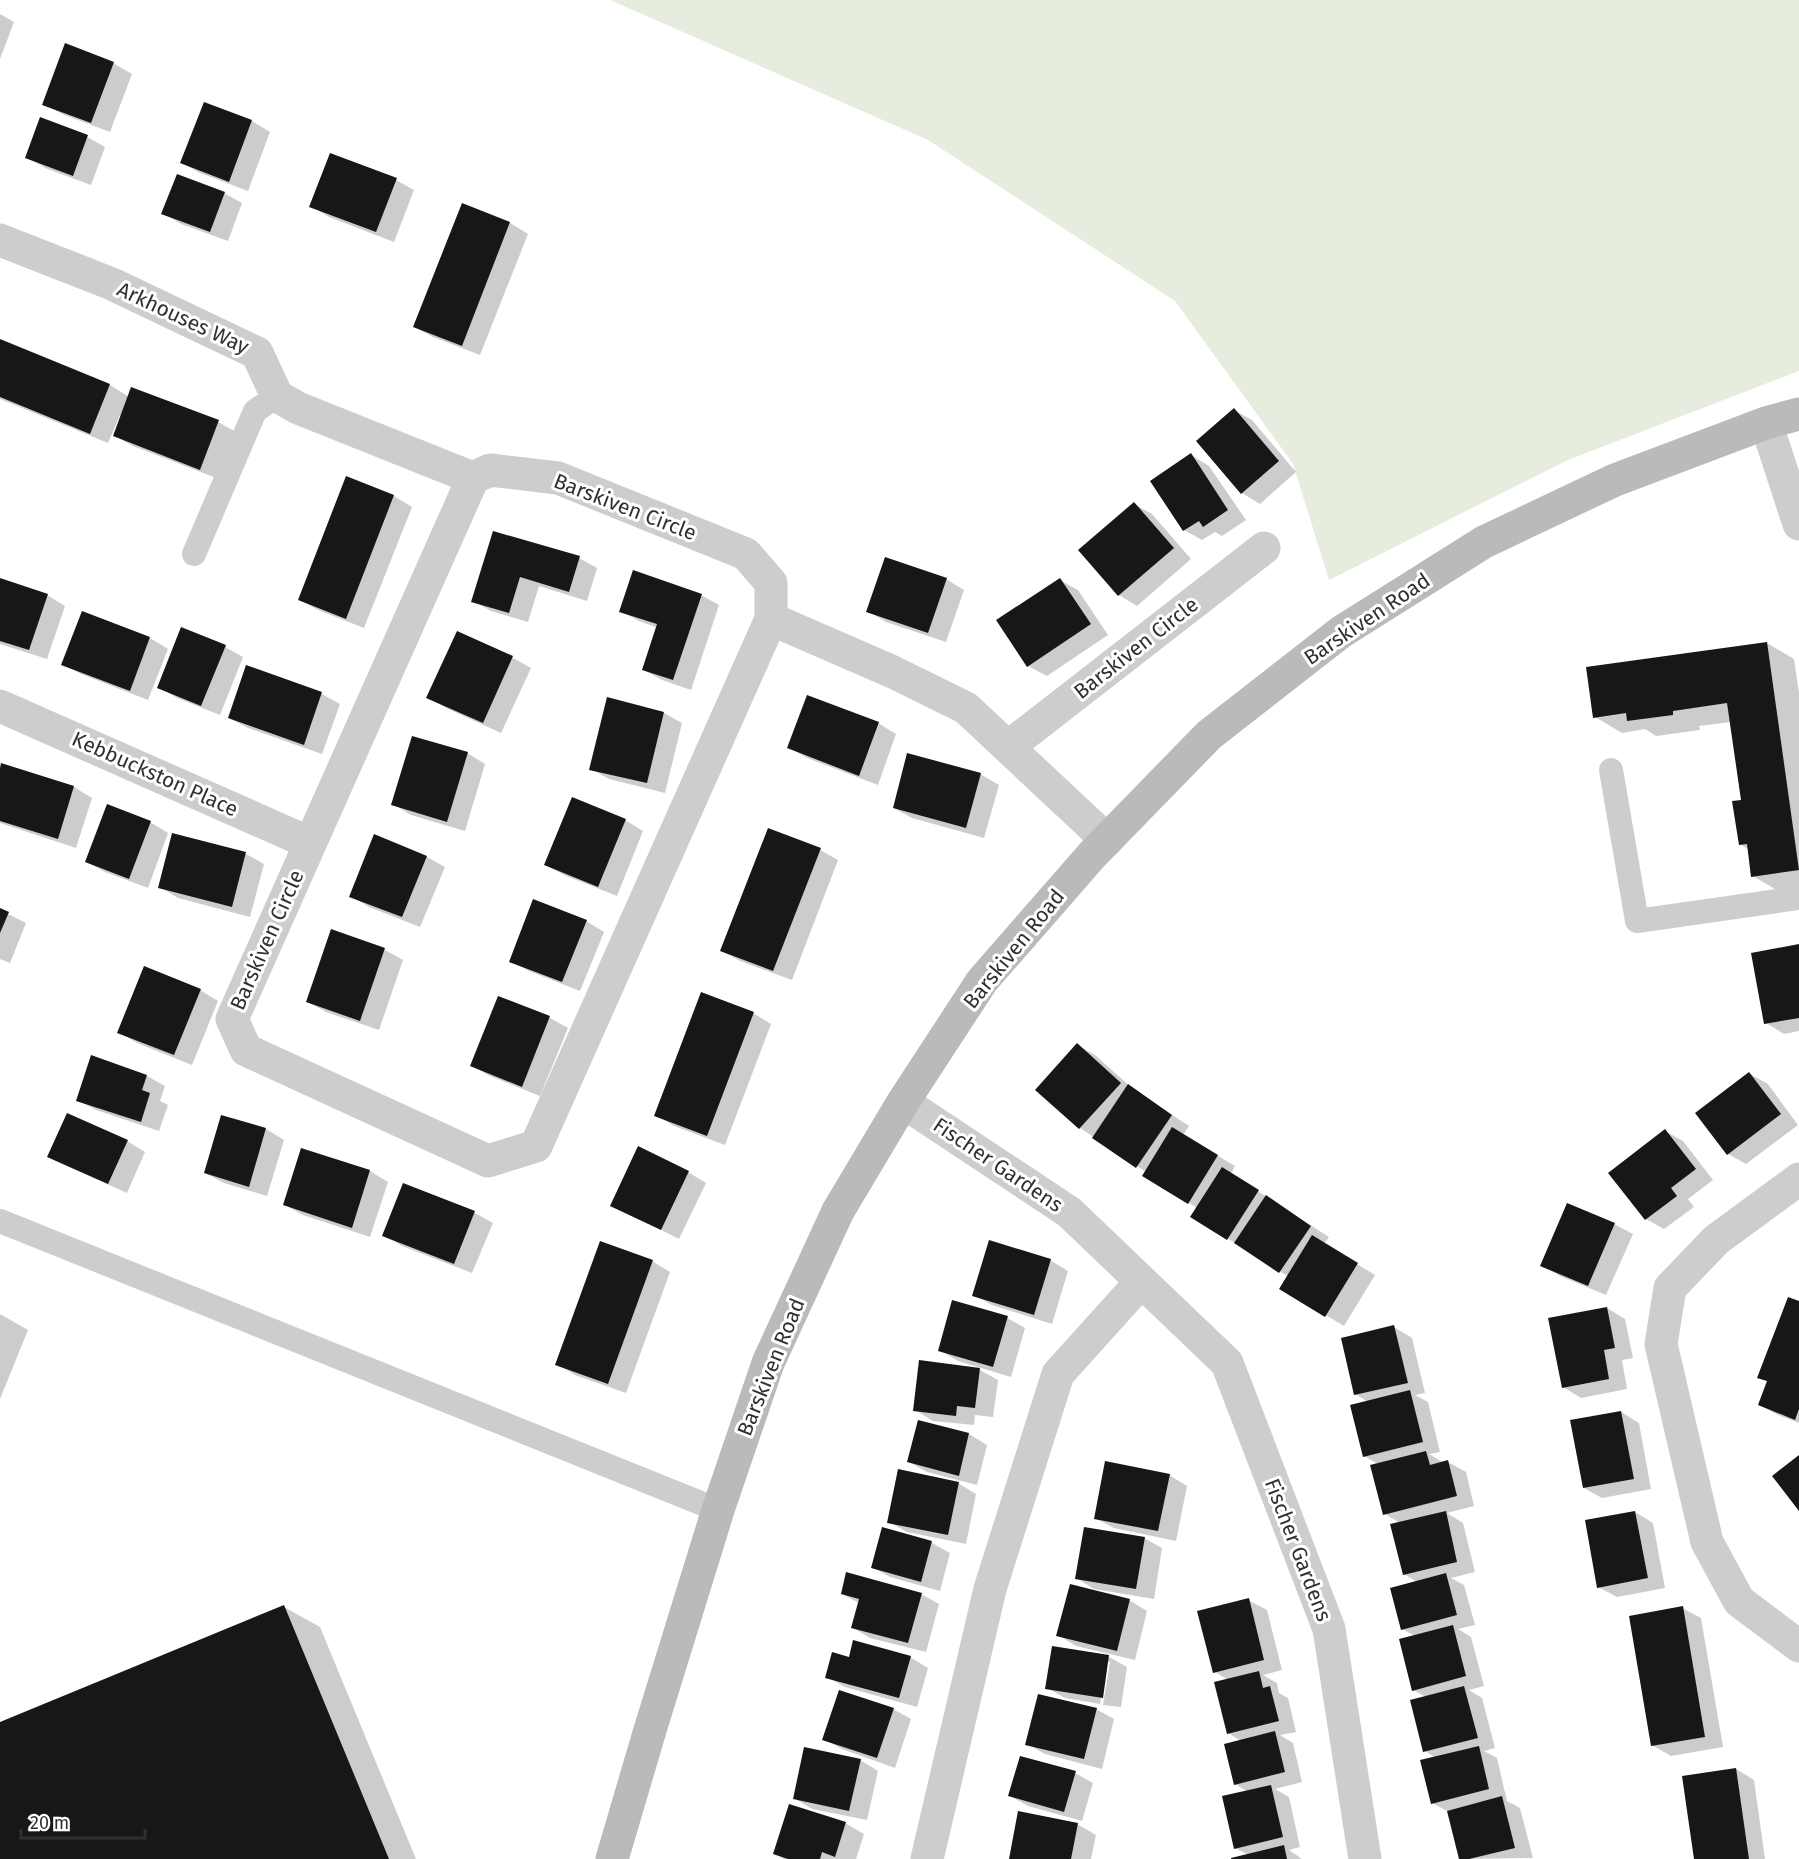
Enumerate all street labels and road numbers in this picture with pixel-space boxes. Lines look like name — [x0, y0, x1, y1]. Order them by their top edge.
street label: Arkhouses Way — [113, 276, 254, 360]
street label: Barskiven Circle — [550, 468, 700, 546]
street label: Barskiven Road — [1299, 567, 1435, 671]
street label: Barskiven Circle — [1069, 591, 1203, 705]
street label: Kebbuckston Place — [68, 726, 242, 822]
street label: Barskiven Circle — [224, 866, 310, 1014]
street label: Barskiven Road — [958, 884, 1070, 1014]
street label: Fischer Gardens — [928, 1112, 1068, 1218]
street label: Barskiven Road — [732, 1294, 810, 1440]
street label: Fischer Gardens — [1259, 1475, 1337, 1625]

